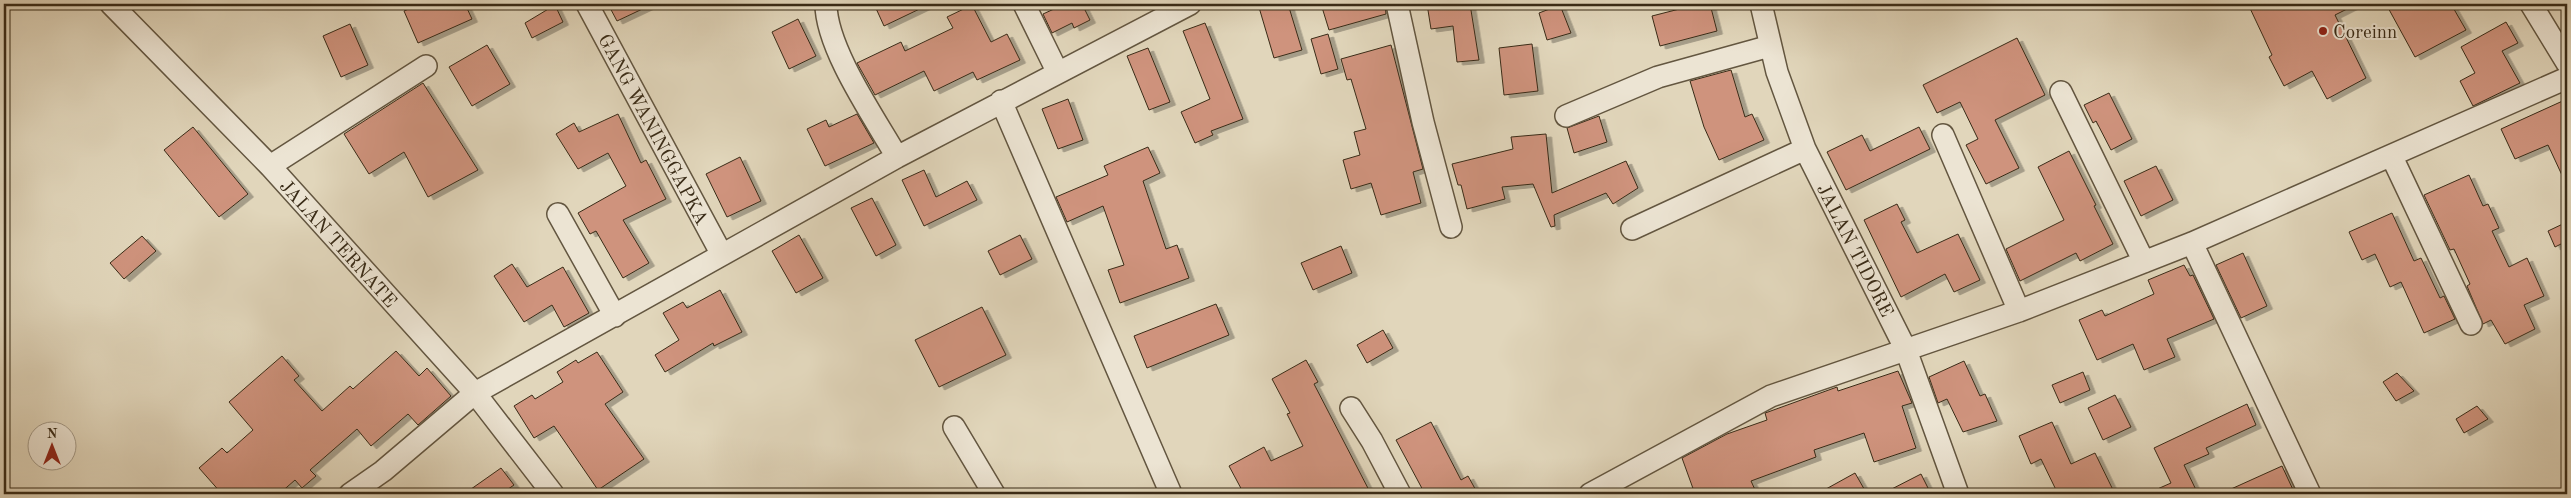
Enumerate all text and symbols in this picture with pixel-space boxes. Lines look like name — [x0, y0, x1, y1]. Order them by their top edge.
place label: Coreinn — [2333, 24, 2397, 43]
marker: Coreinn — [2317, 25, 2329, 37]
street label: GANG WANINGGAPKA — [593, 32, 710, 229]
street label: JALAN TERNATE — [275, 177, 399, 312]
street label: JALAN TIDORE — [1812, 181, 1896, 321]
north arrow — [28, 420, 78, 470]
text: N — [47, 427, 58, 441]

